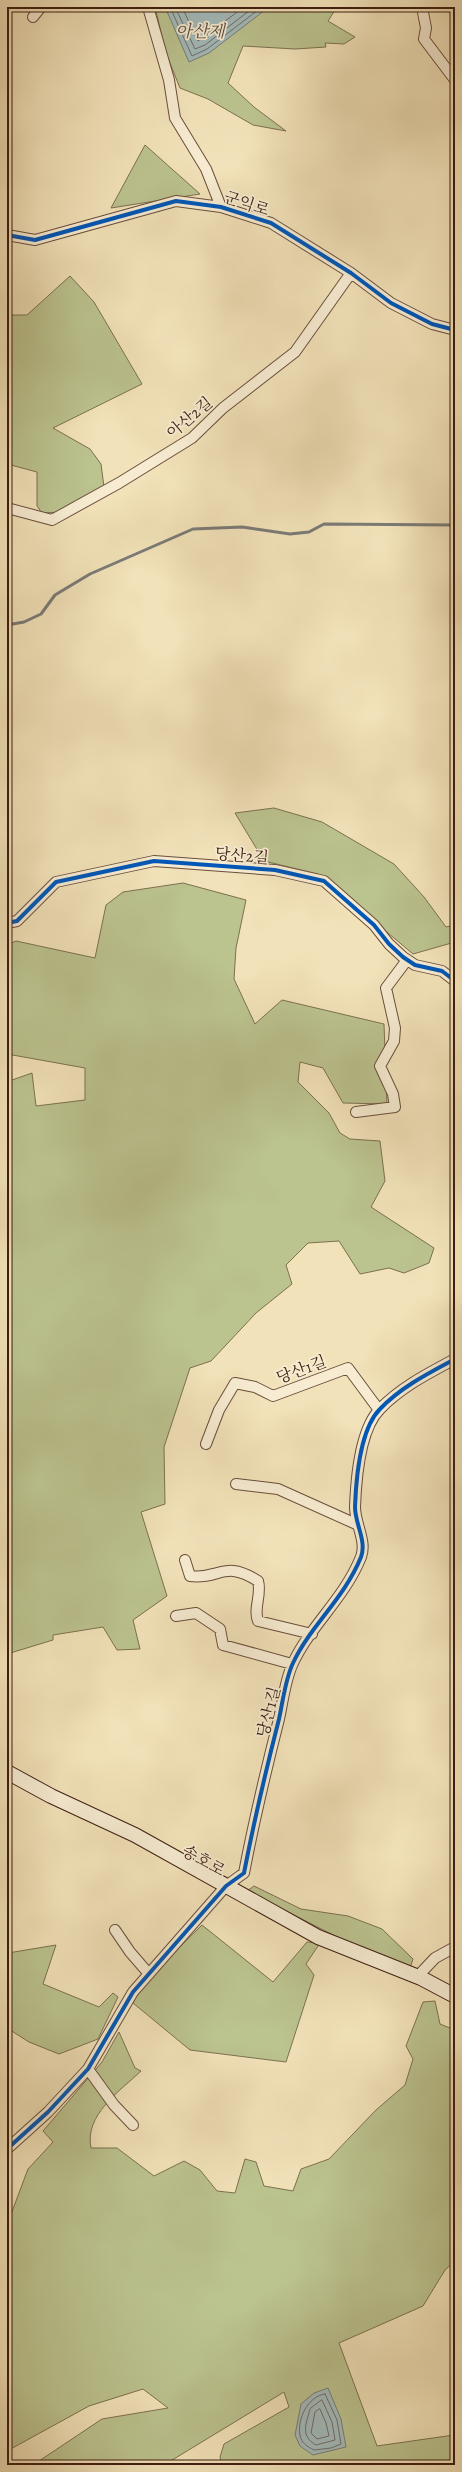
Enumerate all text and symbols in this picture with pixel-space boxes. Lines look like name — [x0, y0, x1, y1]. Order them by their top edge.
water label: 아산제 — [175, 20, 226, 43]
street label: 군익로 — [221, 186, 273, 222]
street label: 아산2길 — [162, 392, 217, 444]
street label: 당산2길 — [214, 843, 270, 869]
street label: 당산1길 — [273, 1351, 329, 1389]
street label: 당산1길 — [252, 1684, 286, 1740]
street label: 송호로 — [178, 1840, 230, 1882]

